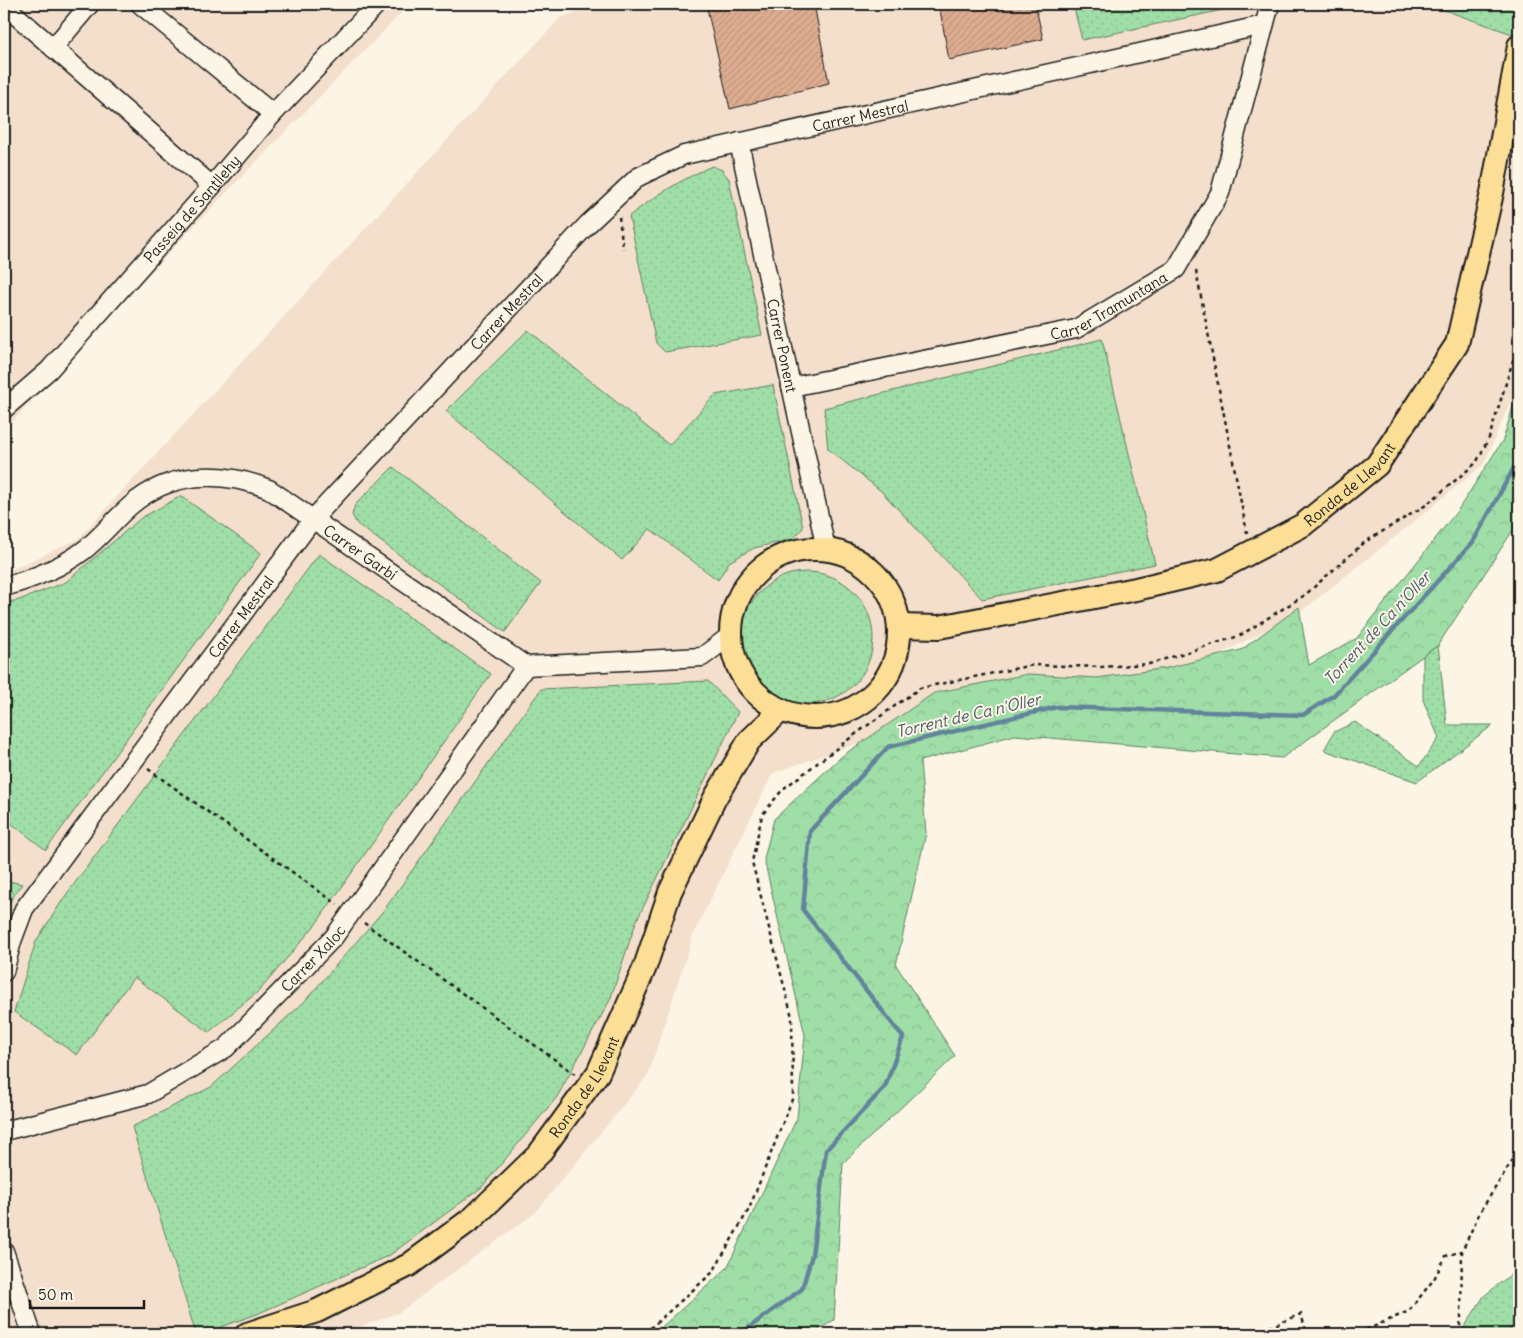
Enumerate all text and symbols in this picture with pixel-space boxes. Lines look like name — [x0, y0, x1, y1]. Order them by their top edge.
street label: Carrer Mestral — [810, 96, 910, 136]
street label: Passeig de Santllehy — [139, 151, 244, 266]
street label: Carrer Tramuntana — [1048, 267, 1171, 344]
street label: Carrer Mestral — [466, 269, 547, 354]
street label: Carrer Ponent — [763, 297, 802, 394]
street label: Ronda de Llevant — [1300, 439, 1399, 530]
street label: Carrer Garbí — [320, 520, 401, 584]
water label: Torrent de Ca n'Oller — [1319, 565, 1436, 689]
street label: Carrer Mestral — [204, 572, 277, 662]
water label: Torrent de Ca n'Oller — [894, 688, 1045, 741]
street label: Carrer Xaloc — [276, 921, 349, 996]
street label: Ronda de Llevant — [545, 1033, 623, 1141]
scale bar — [30, 1278, 144, 1310]
text: 50 m — [38, 1285, 73, 1304]

